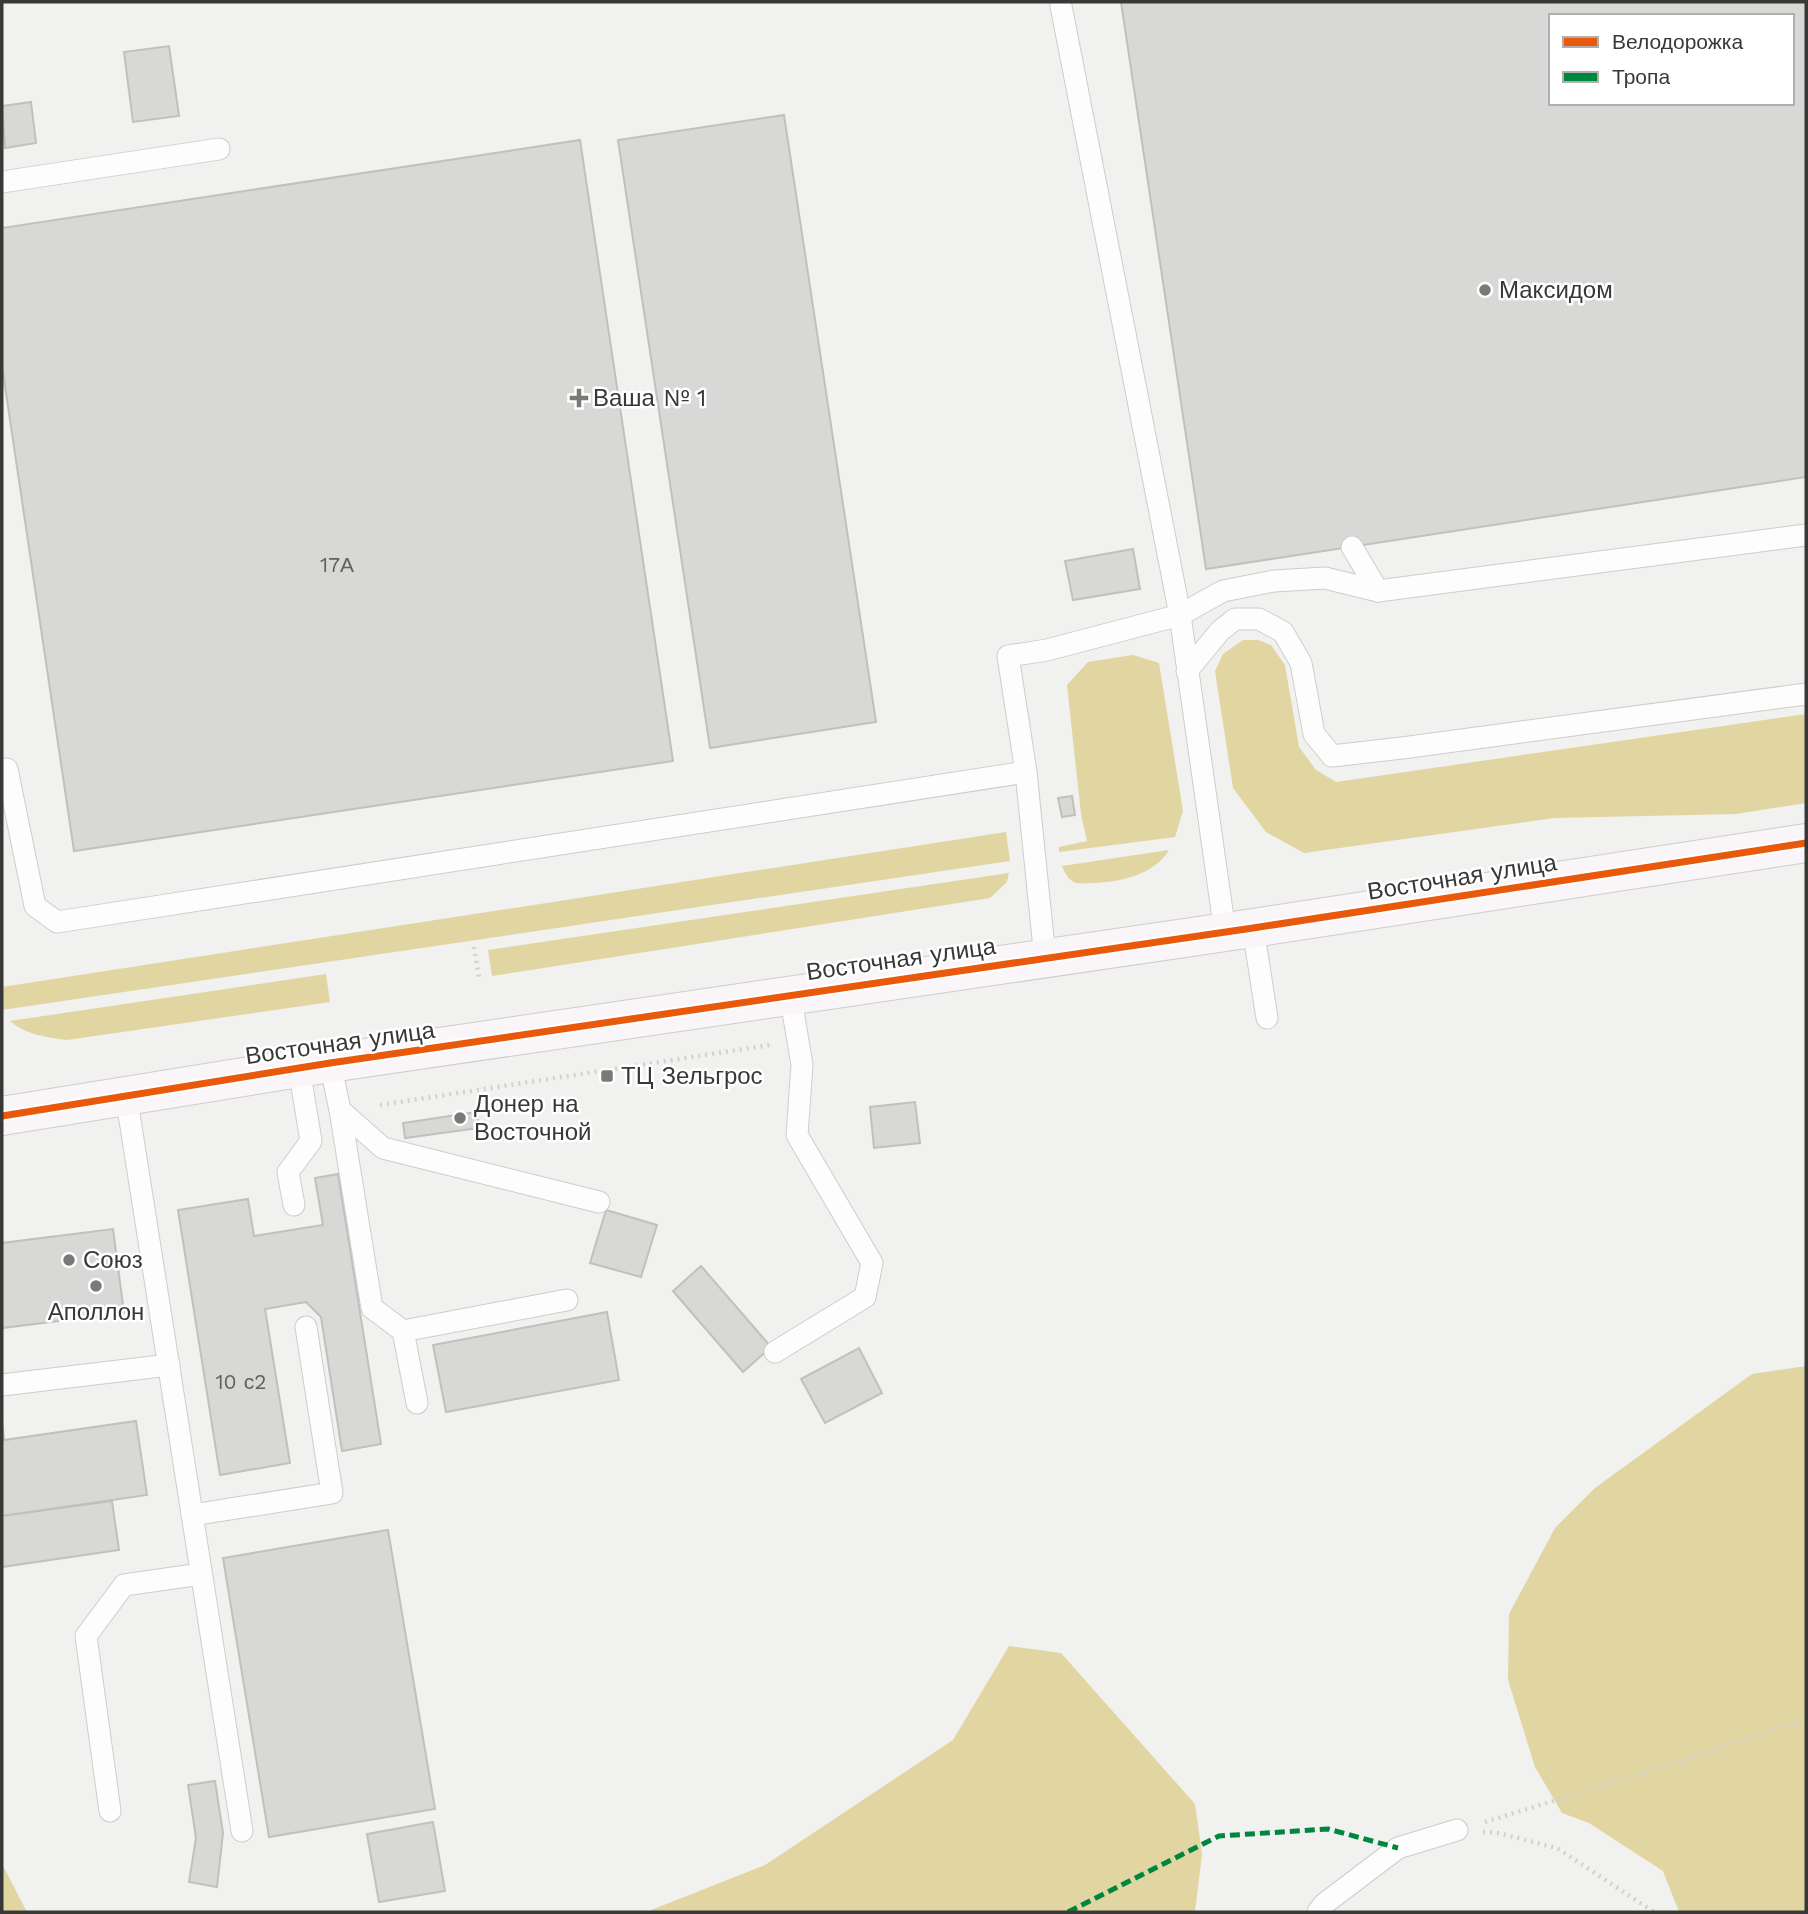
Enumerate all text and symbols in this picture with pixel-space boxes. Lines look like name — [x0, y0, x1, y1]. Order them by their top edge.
legend — [1549, 14, 1794, 105]
text: Велодорожка — [1612, 29, 1743, 54]
text: Тропа — [1612, 64, 1670, 89]
place label: Максидом — [1499, 276, 1613, 304]
marker: Максидом — [1477, 282, 1493, 298]
place label: Ваша № 1 — [593, 384, 706, 412]
marker: Ваша № 1 — [571, 390, 587, 406]
house number: 17А — [320, 552, 354, 577]
street label: Восточная улица — [1365, 848, 1559, 906]
street label: Восточная улица — [804, 932, 998, 986]
street label: Восточная улица — [243, 1016, 437, 1070]
place label: ТЦ Зельгрос — [621, 1062, 763, 1090]
marker: ТЦ Зельгрос — [599, 1068, 615, 1084]
place label: Донер на Восточной — [474, 1090, 591, 1146]
marker: Донер на Восточной — [452, 1110, 468, 1126]
place label: Союз — [83, 1246, 143, 1274]
marker: Союз — [61, 1252, 77, 1268]
marker: Аполлон — [88, 1278, 104, 1294]
place label: Аполлон — [48, 1298, 144, 1326]
house number: 10 с2 — [215, 1369, 267, 1394]

